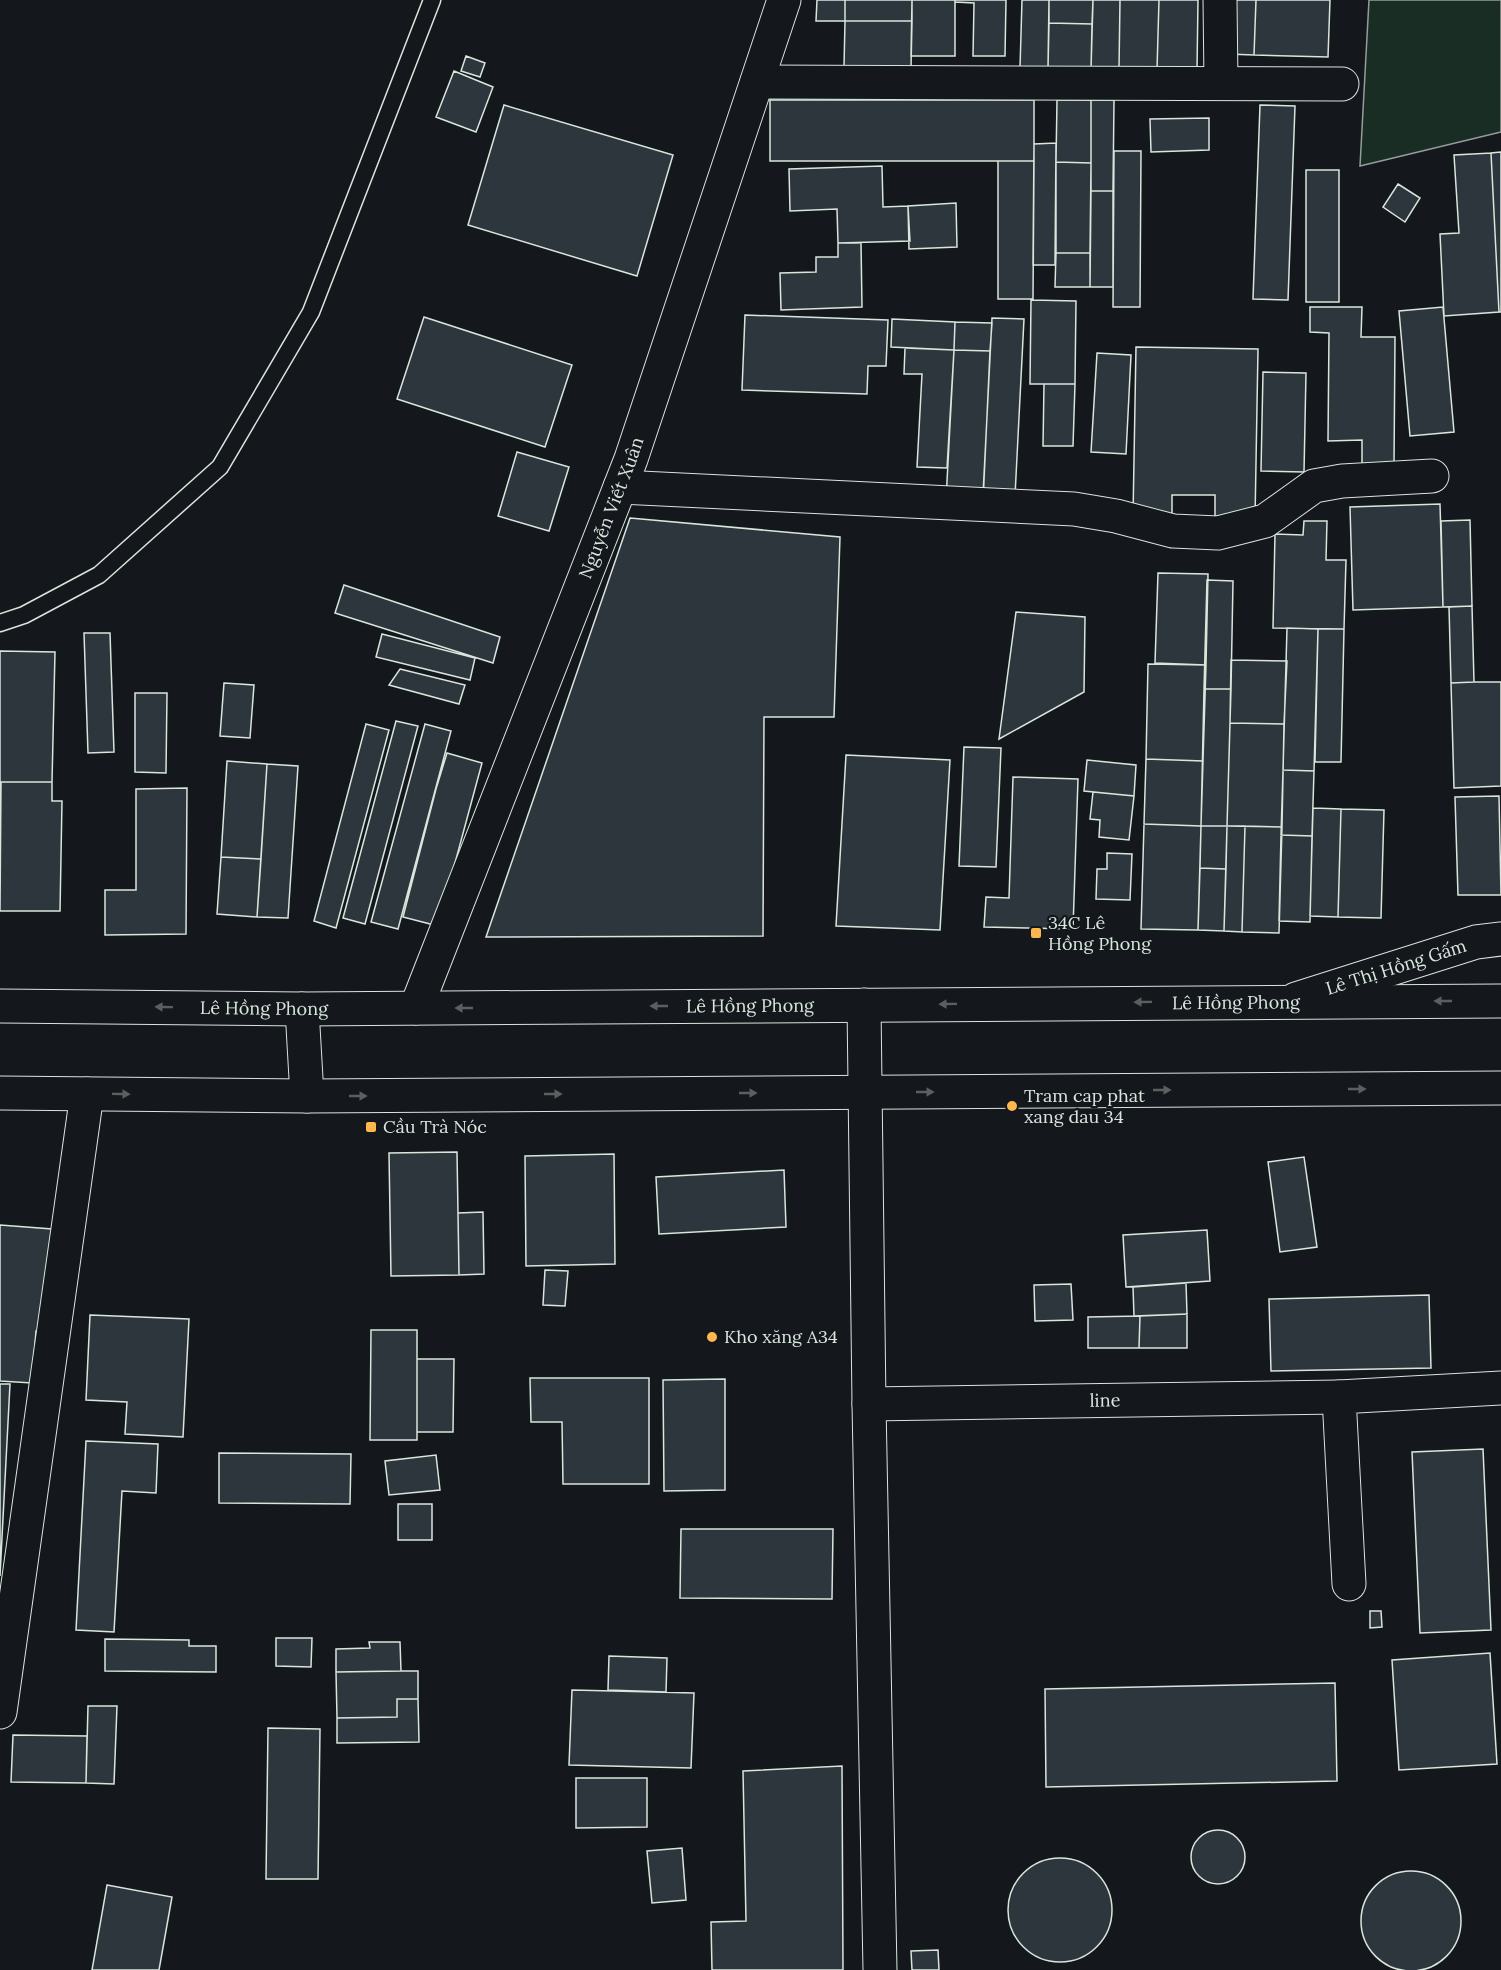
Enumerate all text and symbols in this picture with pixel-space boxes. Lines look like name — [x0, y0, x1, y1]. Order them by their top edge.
street label: Nguyễn Viết Xuân — [573, 434, 649, 582]
place label: 34C Lê Hồng Phong — [1048, 911, 1152, 955]
marker: 34C Lê Hồng Phong — [1029, 926, 1043, 940]
street label: Lê Thị Hồng Gấm — [1323, 934, 1469, 1000]
street label: Lê Hồng Phong — [1172, 990, 1301, 1014]
street label: Lê Hồng Phong — [686, 994, 815, 1017]
street label: Lê Hồng Phong — [200, 996, 329, 1020]
one-way arrow — [1433, 996, 1452, 1006]
one-way arrow — [1133, 997, 1152, 1007]
one-way arrow — [938, 999, 957, 1009]
one-way arrow — [649, 1001, 668, 1011]
one-way arrow — [154, 1002, 173, 1012]
one-way arrow — [454, 1003, 473, 1012]
place label: Tram cap phat xang dau 34 — [1024, 1084, 1145, 1128]
one-way arrow — [1347, 1084, 1366, 1094]
one-way arrow — [1153, 1085, 1172, 1095]
one-way arrow — [916, 1087, 935, 1097]
one-way arrow — [739, 1088, 758, 1098]
one-way arrow — [112, 1090, 131, 1099]
one-way arrow — [544, 1090, 563, 1099]
one-way arrow — [349, 1091, 368, 1101]
marker: Tram cap phat xang dau 34 — [1005, 1099, 1019, 1113]
place label: Cầu Trà Nóc — [383, 1115, 487, 1138]
marker: Cầu Trà Nóc — [364, 1120, 378, 1134]
place label: Kho xăng A34 — [724, 1325, 838, 1348]
marker: Kho xăng A34 — [705, 1330, 719, 1344]
street label: line — [1089, 1388, 1121, 1412]

